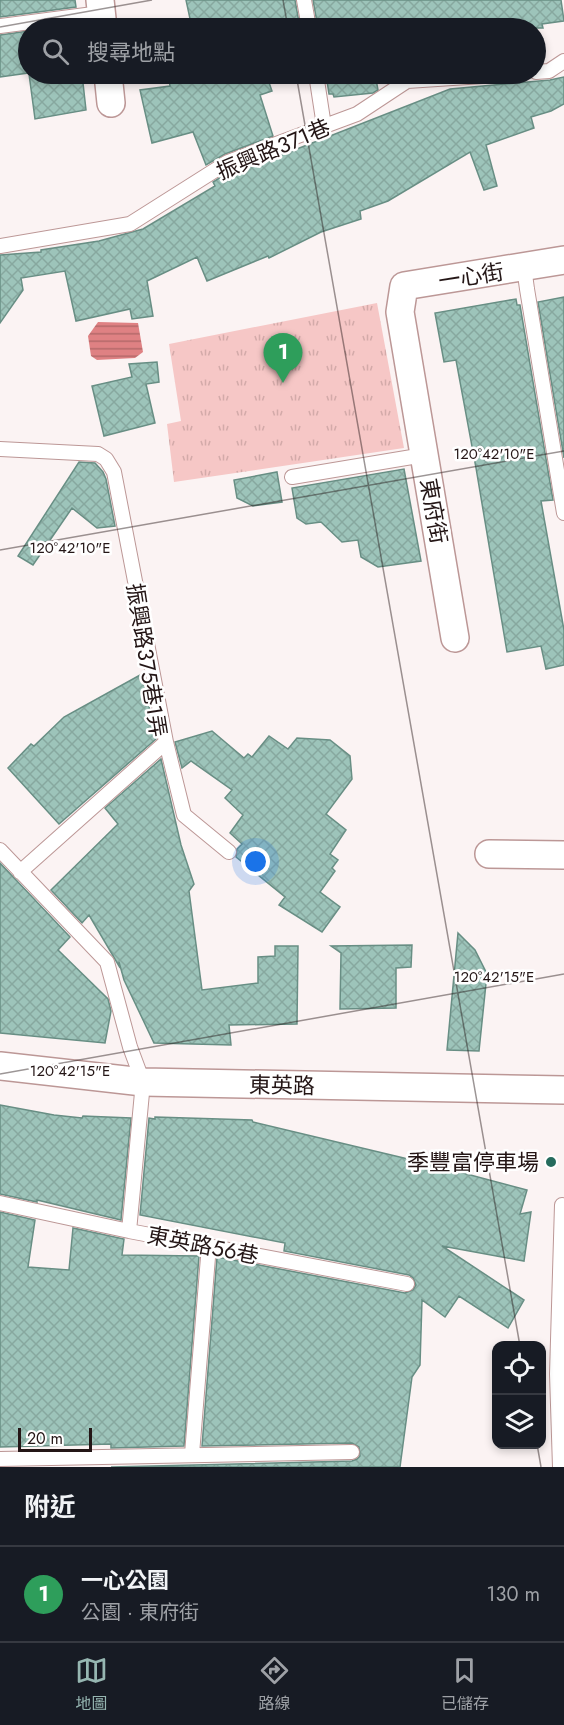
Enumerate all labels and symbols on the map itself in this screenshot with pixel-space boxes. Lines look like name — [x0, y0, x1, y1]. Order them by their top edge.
street label: 振興路371巷 — [211, 111, 335, 187]
street label: 一心街 — [436, 255, 506, 297]
pin: 1 — [264, 334, 302, 383]
text: 120°42'10"E — [454, 443, 535, 465]
street label: 東府街 — [413, 476, 455, 546]
text: 120°42'10"E — [30, 537, 111, 559]
street label: 振興路375巷1弄 — [119, 581, 175, 739]
your location — [241, 847, 270, 876]
text: 120°42'15"E — [454, 966, 534, 988]
text: 120°42'15"E — [30, 1060, 110, 1082]
street label: 東英路 — [249, 1068, 315, 1102]
place label: 季豐富停車場 — [407, 1146, 539, 1178]
marker: 季豐富停車場 — [544, 1155, 558, 1169]
street label: 東英路56巷 — [144, 1219, 262, 1271]
scale bar — [18, 1425, 92, 1452]

